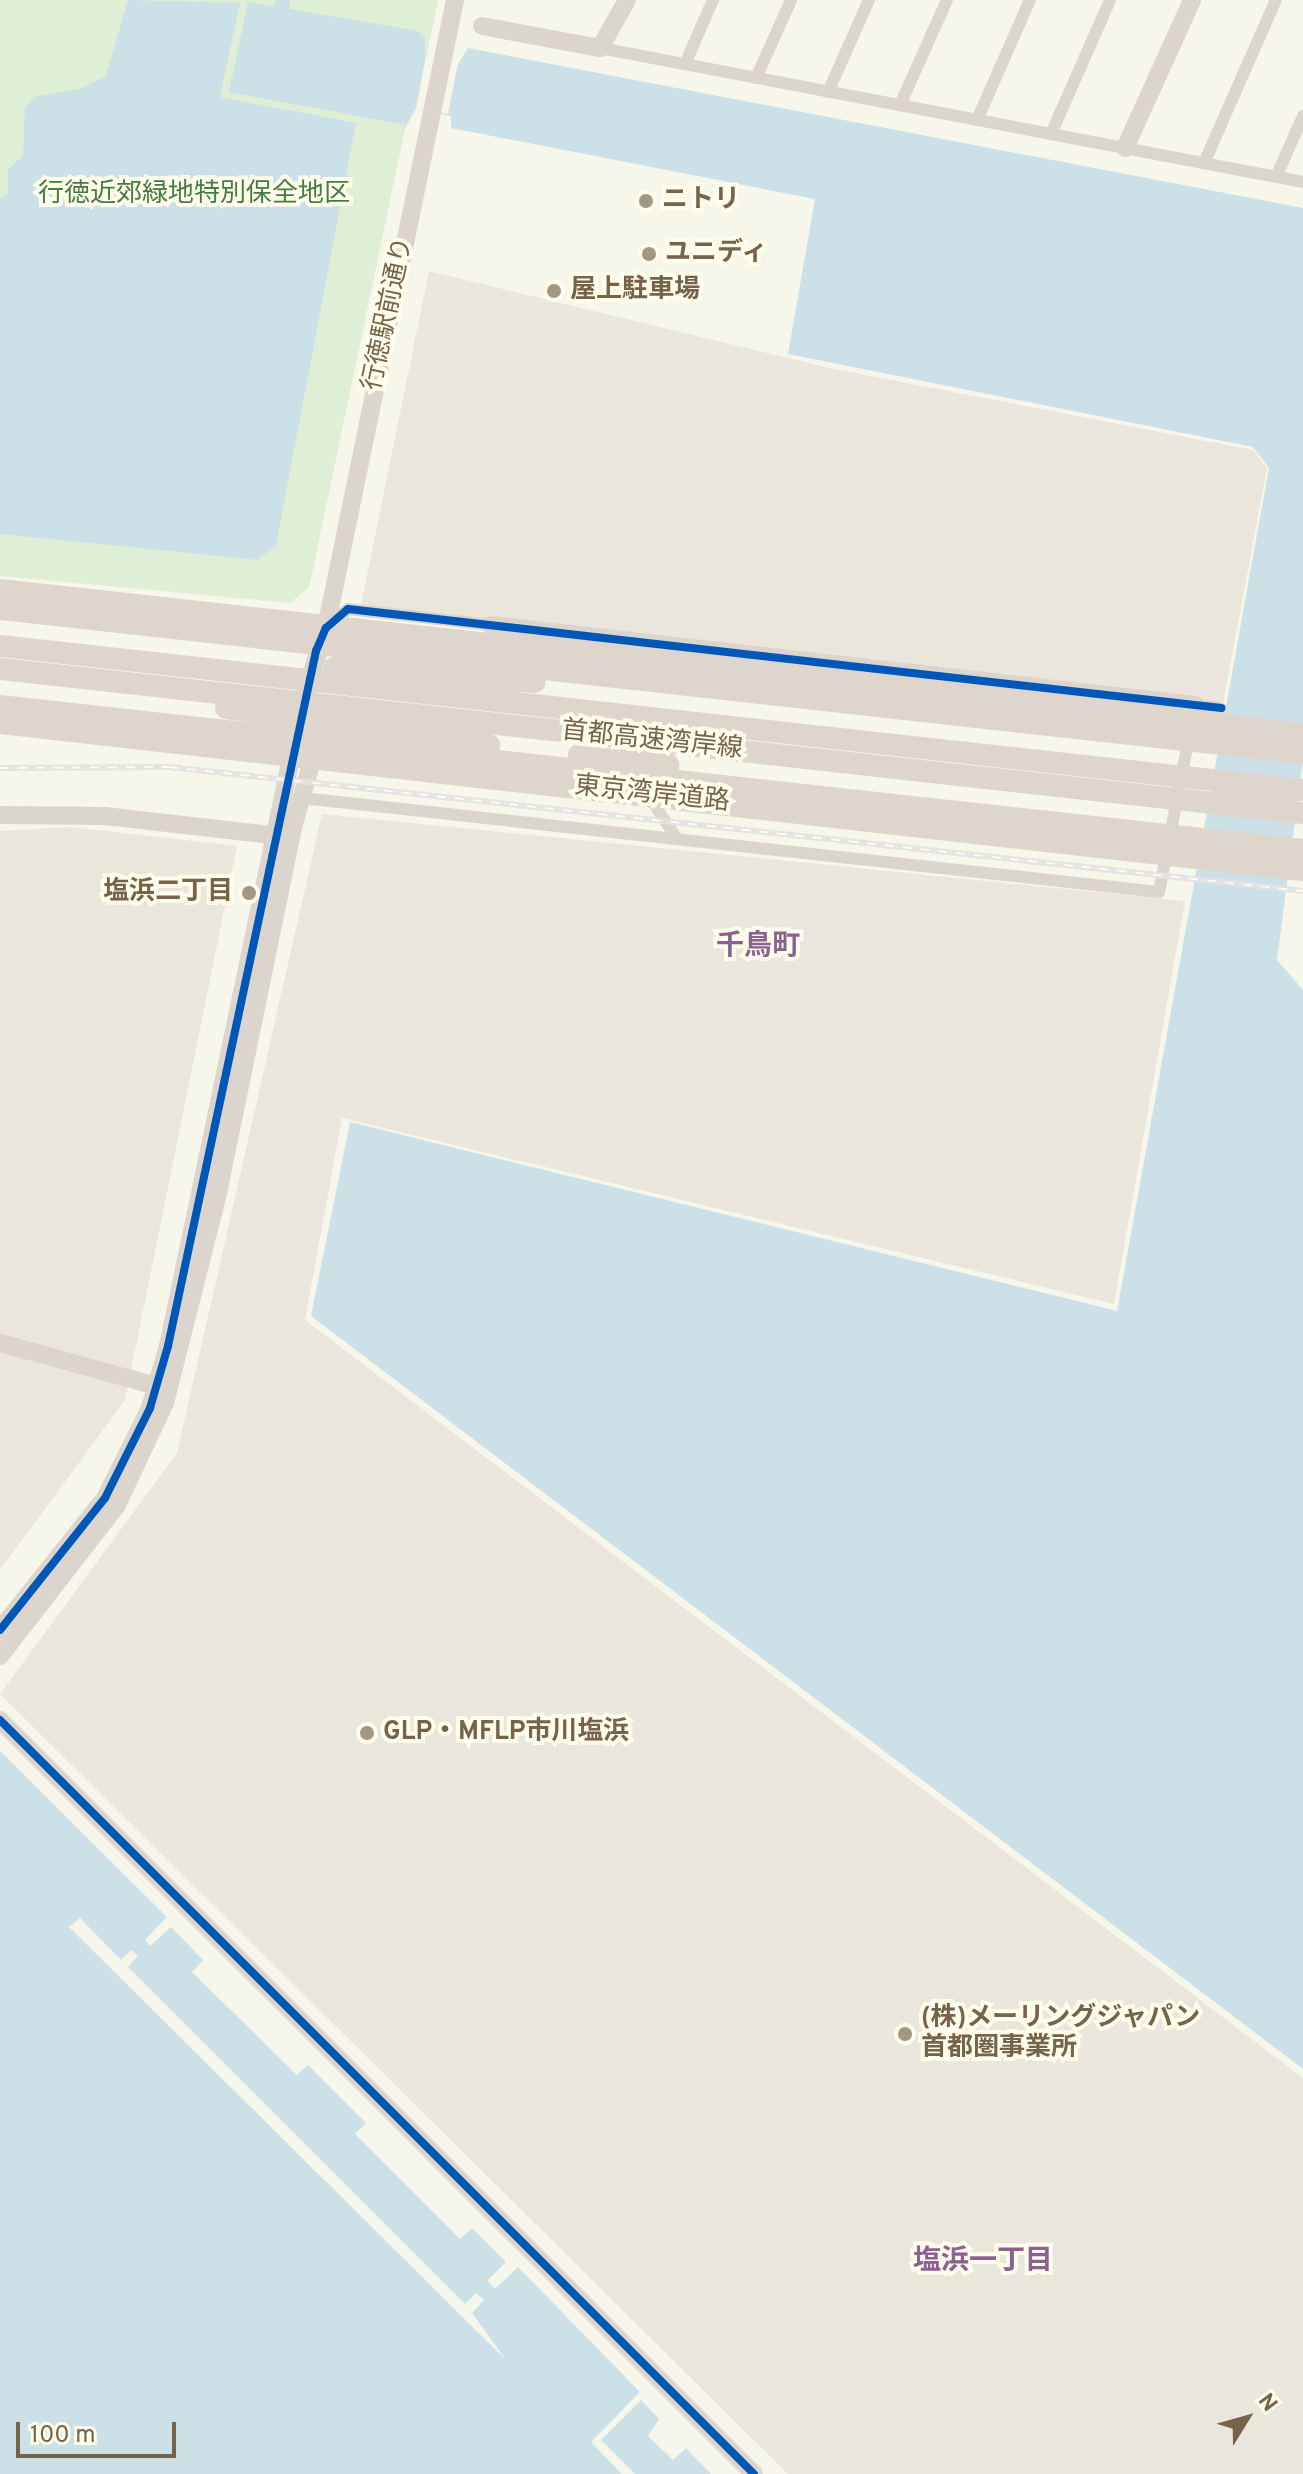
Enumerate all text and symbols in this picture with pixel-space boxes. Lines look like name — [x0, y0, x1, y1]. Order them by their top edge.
park label: 行徳近郊緑地特別保全地区 — [38, 179, 350, 211]
place label: ニトリ — [662, 185, 740, 217]
marker: ニトリ — [637, 192, 655, 210]
street label: 行徳駅前通り — [358, 234, 420, 394]
place label: ユニディ — [665, 238, 769, 270]
marker: ユニディ — [640, 245, 658, 263]
place label: 屋上駐車場 — [570, 275, 700, 307]
marker: 屋上駐車場 — [545, 282, 563, 300]
street label: 首都高速湾岸線 — [560, 716, 744, 766]
street label: 東京湾岸道路 — [573, 771, 731, 819]
place label: 塩浜二丁目 — [103, 877, 233, 909]
marker: 塩浜二丁目 — [240, 884, 258, 902]
district label: 千鳥町 — [716, 930, 800, 964]
place label: GLP・MFLP市川塩浜 — [383, 1717, 629, 1749]
marker: GLP・MFLP市川塩浜 — [358, 1724, 376, 1742]
place label: (株)メーリングジャパン 首都圏事業所 — [921, 2003, 1200, 2064]
marker: (株)メーリングジャパン 首都圏事業所 — [896, 2025, 914, 2043]
district label: 塩浜一丁目 — [913, 2245, 1053, 2279]
north arrow — [1207, 2378, 1287, 2458]
text: N — [1251, 2389, 1282, 2418]
scale bar — [20, 2406, 180, 2456]
text: 100 m — [30, 2421, 96, 2451]

